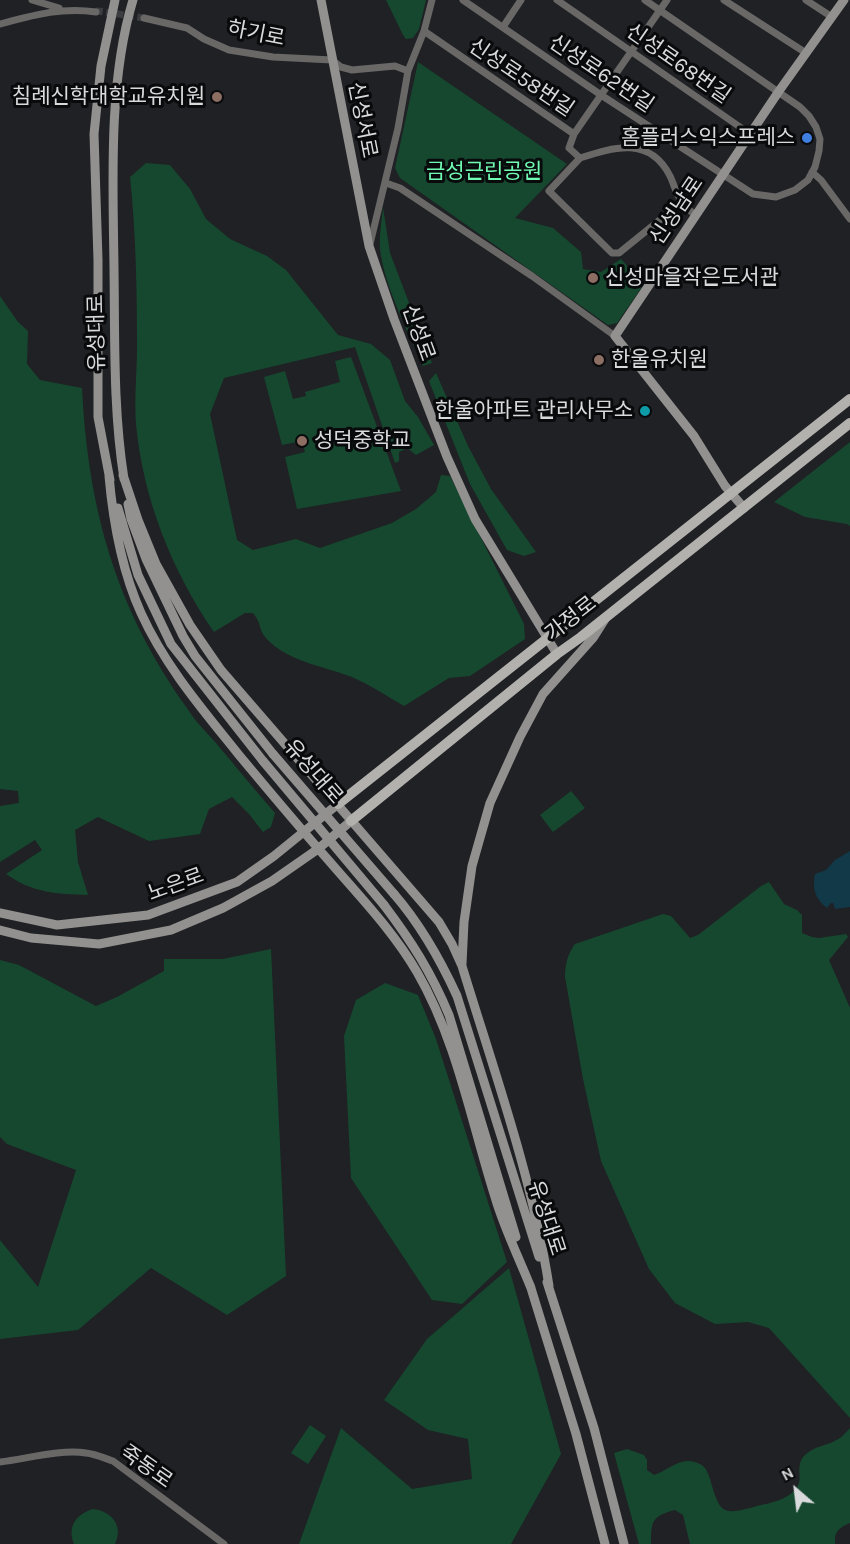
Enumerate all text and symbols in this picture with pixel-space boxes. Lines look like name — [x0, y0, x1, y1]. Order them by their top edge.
street label: 하기로 — [225, 16, 287, 52]
street label: 신성로68번길 — [621, 19, 735, 109]
street label: 신성로62번길 — [544, 30, 658, 118]
street label: 신성로58번길 — [464, 34, 578, 122]
street label: 신성서로 — [342, 80, 382, 160]
place label: 침례신학대학교유치원 — [12, 84, 205, 110]
marker: 침례신학대학교유치원 — [210, 90, 224, 104]
place label: 홈플러스익스프레스 — [621, 125, 795, 151]
marker: 홈플러스익스프레스 — [800, 131, 814, 145]
park label: 금성근린공원 — [426, 159, 542, 185]
street label: 신성남로 — [645, 172, 709, 250]
place label: 신성마을작은도서관 — [605, 265, 779, 291]
marker: 신성마을작은도서관 — [586, 271, 600, 285]
street label: 유성대로 — [84, 294, 110, 372]
street label: 신성로 — [396, 301, 440, 365]
place label: 한울유치원 — [611, 347, 708, 373]
marker: 한울유치원 — [592, 353, 606, 367]
place label: 한울아파트 관리사무소 — [435, 398, 633, 424]
marker: 한울아파트 관리사무소 — [638, 404, 652, 418]
place label: 성덕중학교 — [314, 428, 411, 454]
marker: 성덕중학교 — [295, 434, 309, 448]
street label: 가정로 — [540, 591, 602, 647]
street label: 유성대로 — [278, 735, 348, 809]
street label: 노은로 — [144, 863, 208, 907]
street label: 유성대로 — [522, 1177, 570, 1259]
street label: 죽동로 — [115, 1440, 177, 1494]
north arrow — [766, 1460, 826, 1520]
text: N — [778, 1463, 797, 1485]

